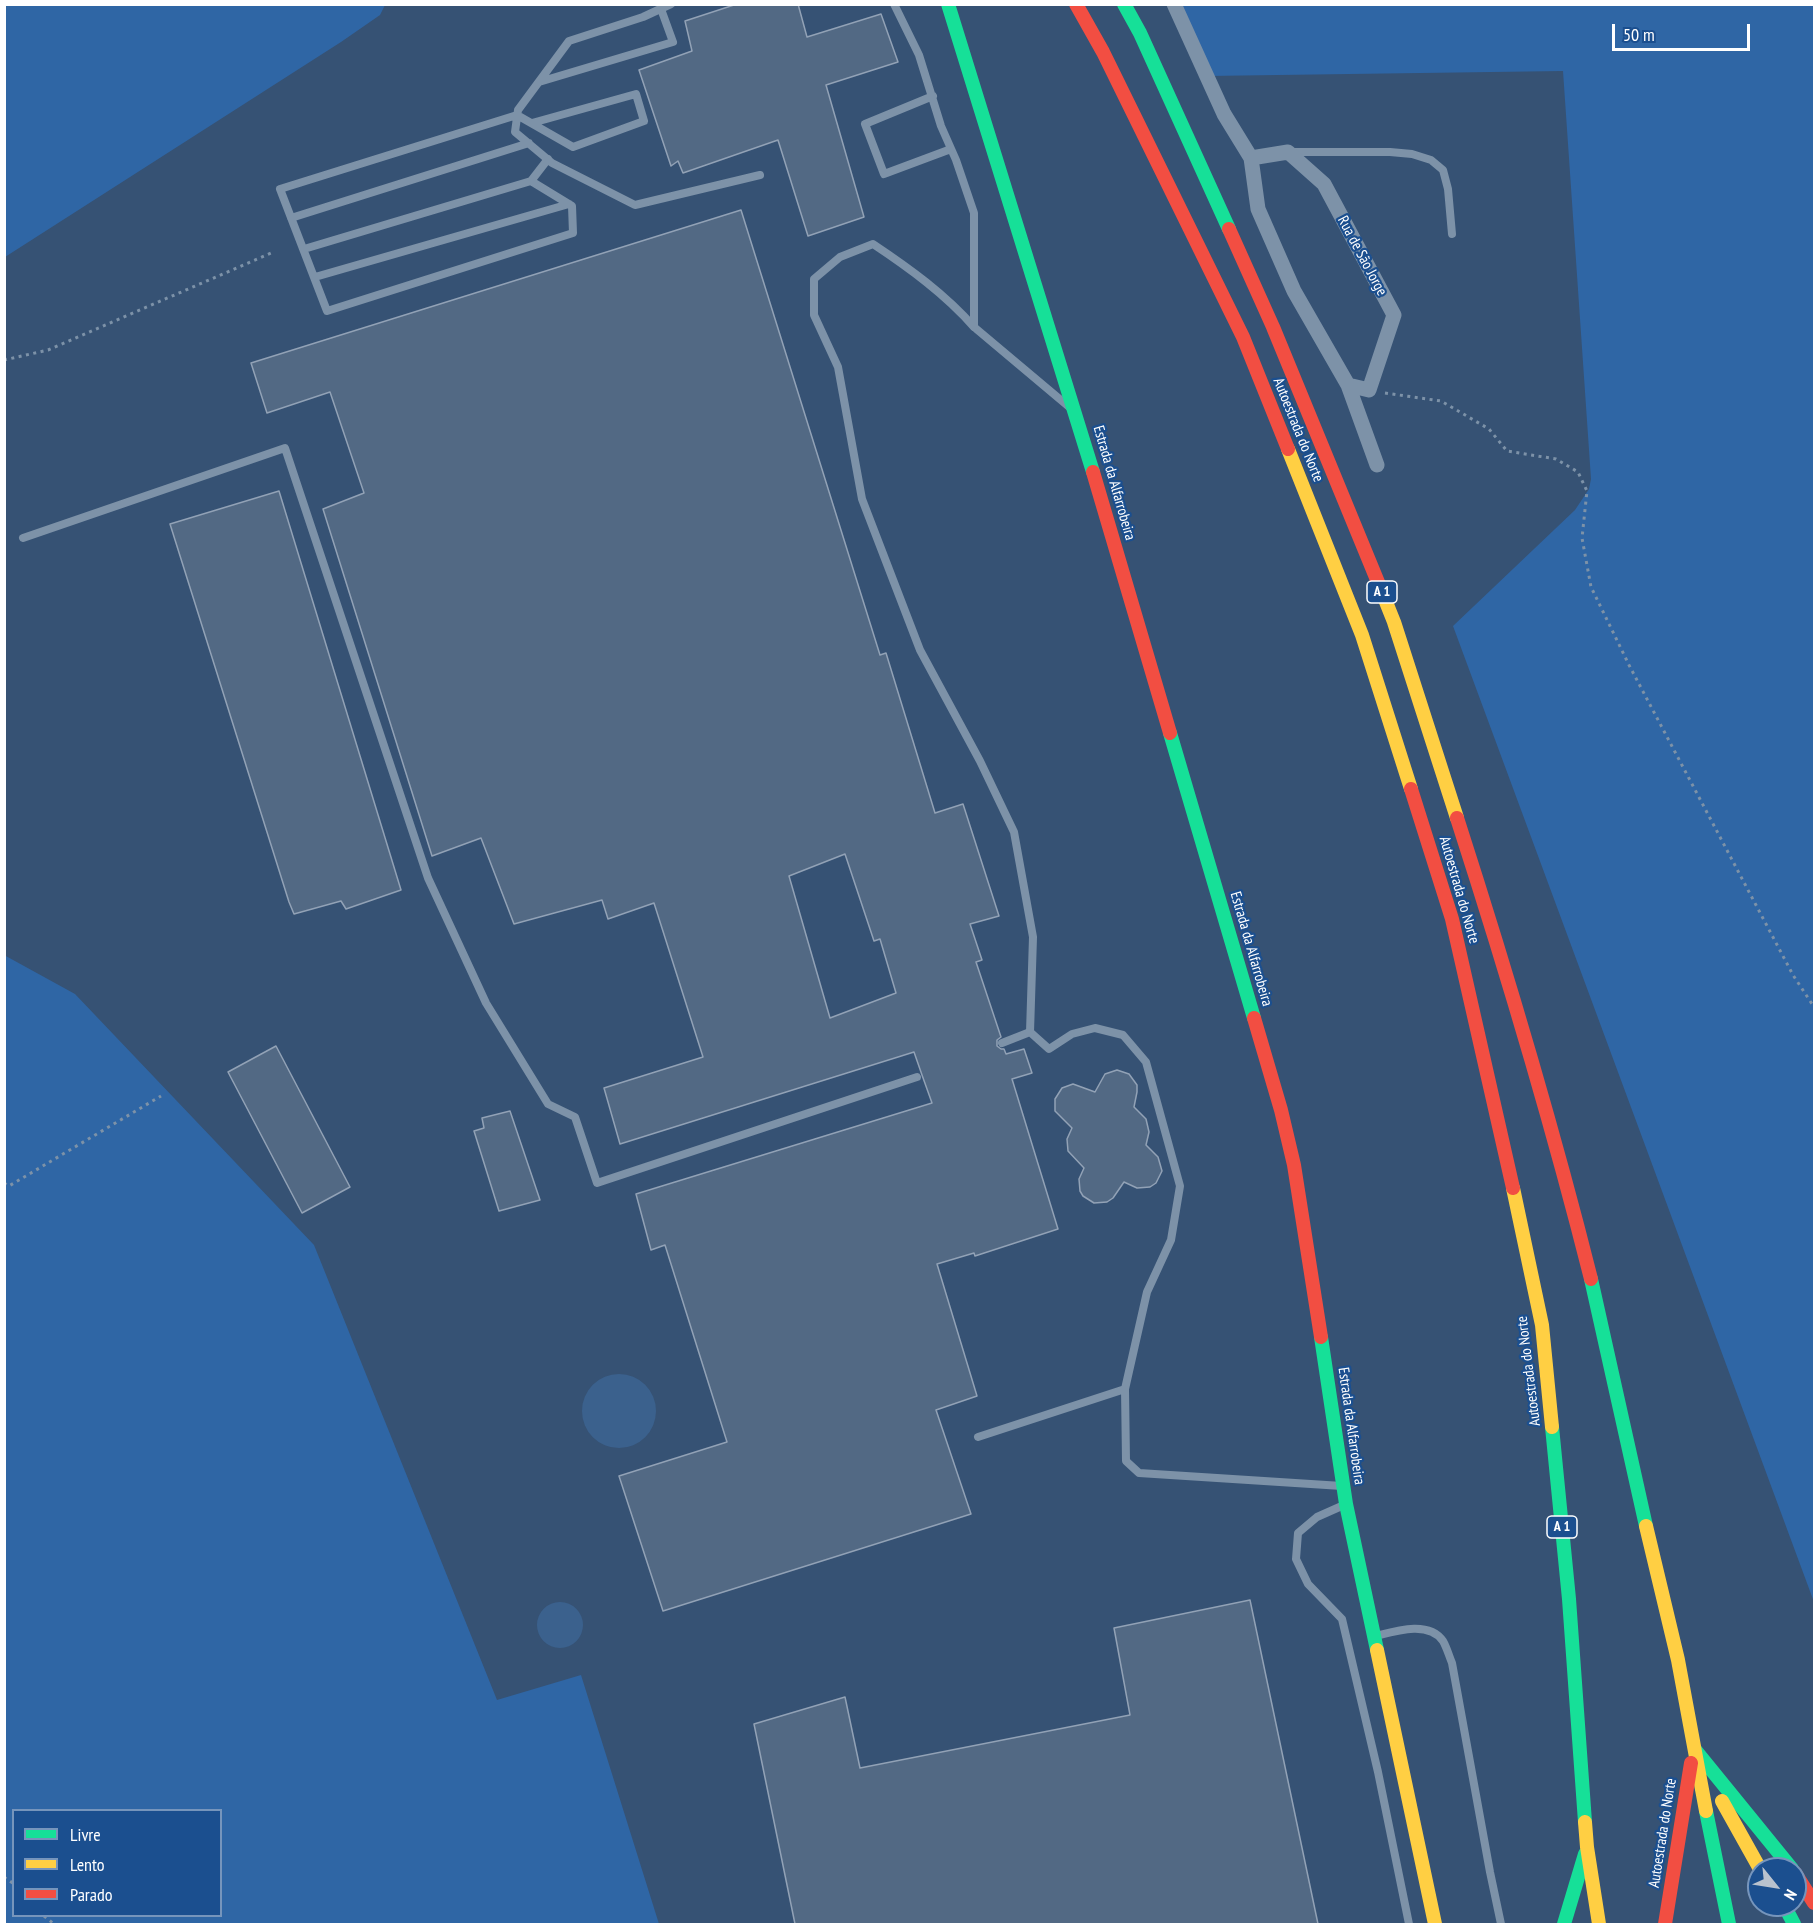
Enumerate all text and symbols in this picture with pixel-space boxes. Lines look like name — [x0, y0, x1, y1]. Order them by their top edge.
scale bar — [1615, 12, 1753, 50]
text: 50 m — [1623, 23, 1655, 46]
street label: Rua de São Jorge — [1333, 213, 1391, 299]
street label: Autoestrada do Norte — [1269, 375, 1327, 485]
street label: Estrada da Alfarrobeira — [1089, 424, 1139, 542]
road number: A 1 — [1367, 581, 1397, 603]
street label: Autoestrada do Norte — [1435, 834, 1483, 946]
street label: Estrada da Alfarrobeira — [1226, 890, 1276, 1008]
street label: Autoestrada do Norte — [1513, 1315, 1545, 1427]
street label: Estrada da Alfarrobeira — [1334, 1366, 1368, 1486]
road number: A 1 — [1547, 1516, 1577, 1538]
street label: Autoestrada do Norte — [1645, 1777, 1681, 1889]
legend — [12, 1809, 222, 1917]
text: Livre — [70, 1823, 101, 1846]
text: Lento — [70, 1853, 105, 1876]
north arrow — [1747, 1857, 1807, 1917]
text: Parado — [70, 1883, 113, 1906]
text: N — [1780, 1886, 1802, 1904]

